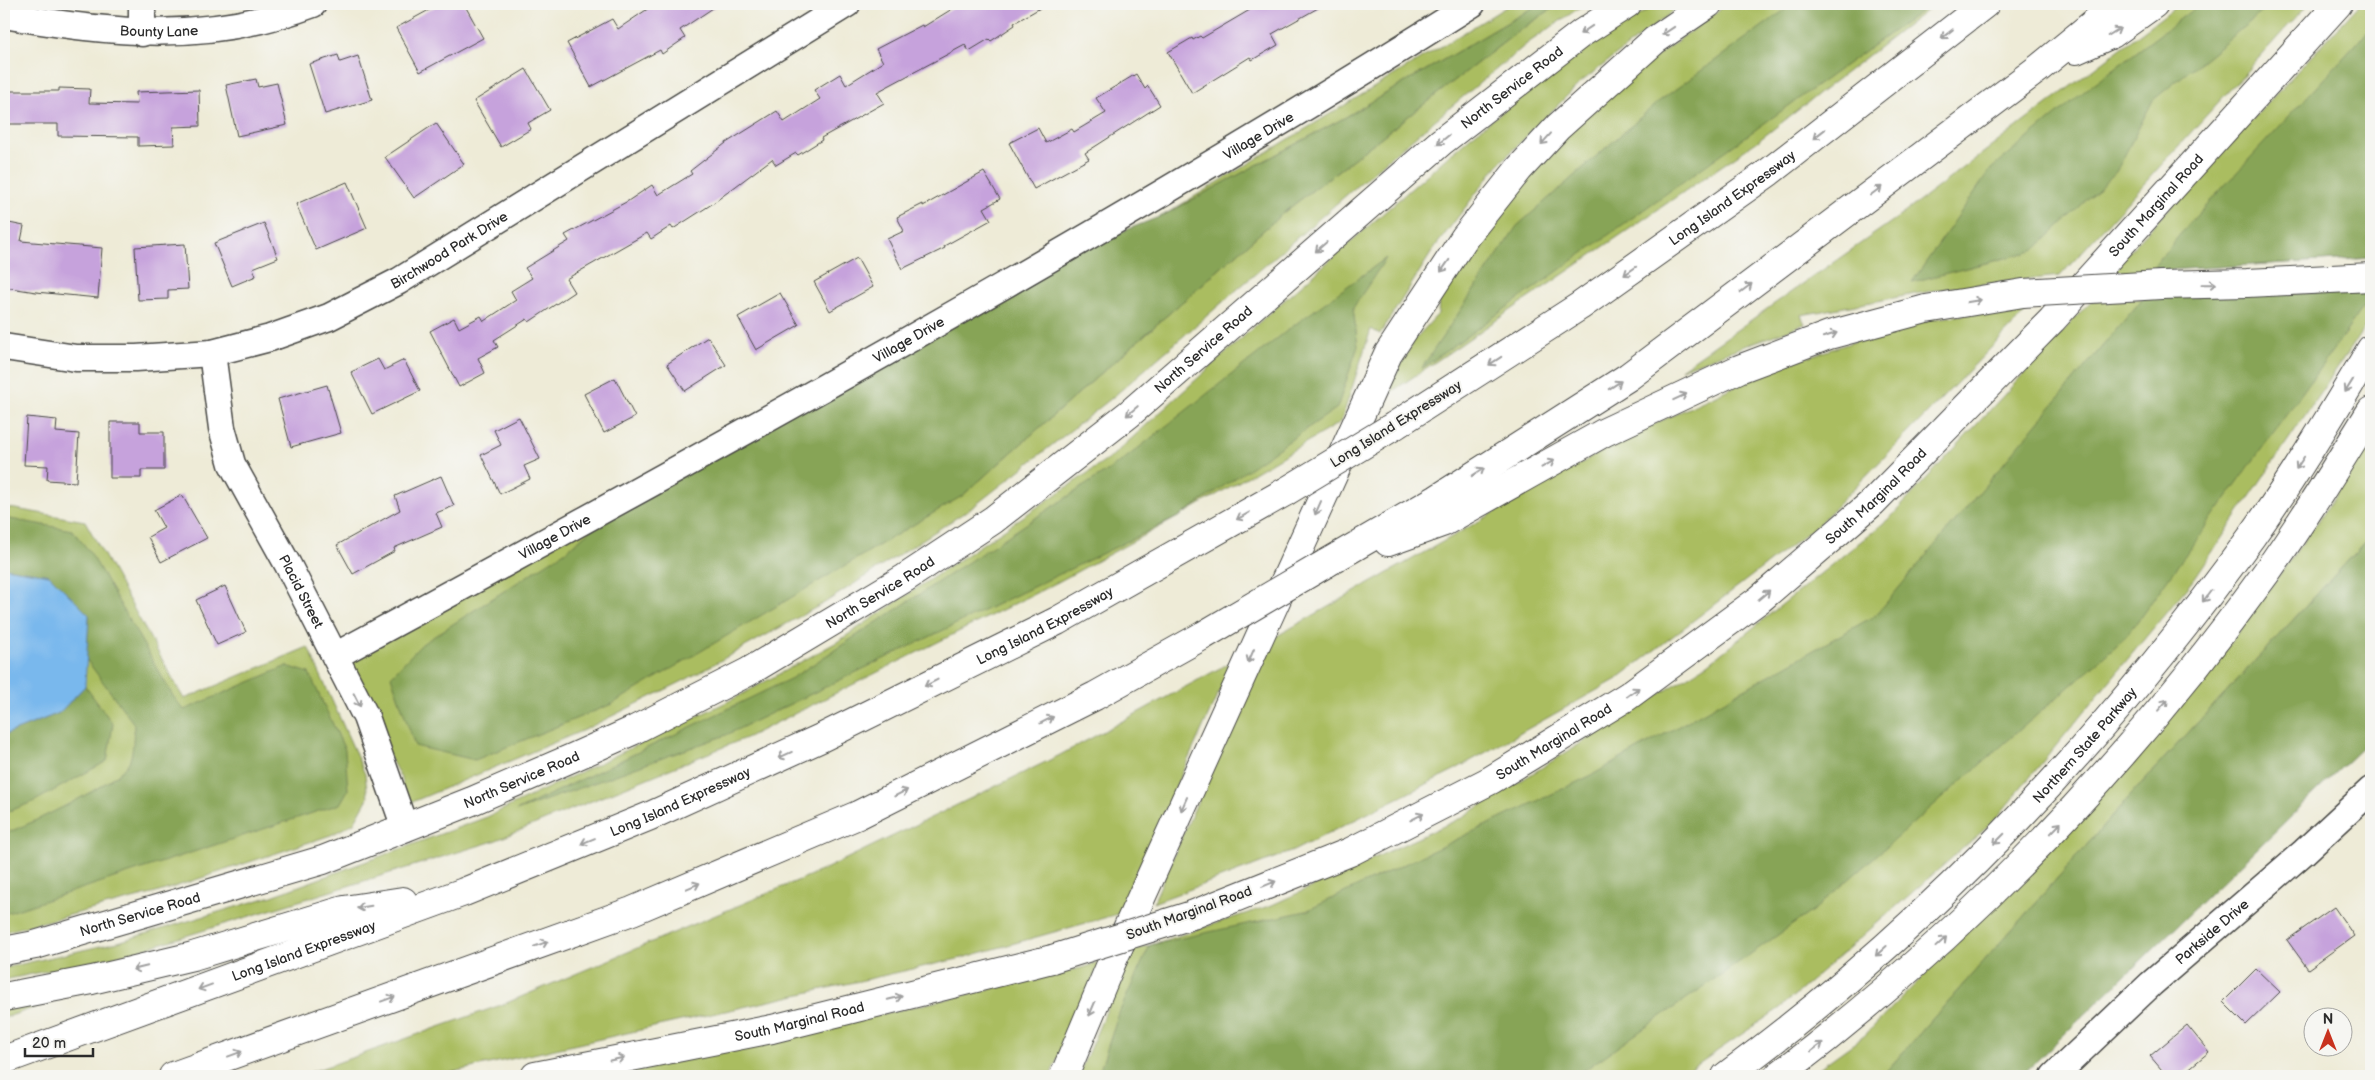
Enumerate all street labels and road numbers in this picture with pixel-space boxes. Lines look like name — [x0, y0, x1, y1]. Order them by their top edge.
street label: Bounty Lane — [119, 22, 199, 40]
street label: North Service Road — [1457, 43, 1566, 132]
street label: Village Drive — [1220, 108, 1297, 163]
street label: Long Island Expressway — [1665, 146, 1799, 249]
street label: South Marginal Road — [2105, 150, 2207, 260]
street label: Birchwood Park Drive — [387, 207, 511, 292]
street label: North Service Road — [1151, 302, 1256, 397]
street label: Village Drive — [870, 313, 947, 367]
street label: Long Island Expressway — [1327, 376, 1465, 471]
street label: South Marginal Road — [1822, 444, 1930, 548]
street label: Village Drive — [516, 510, 593, 563]
street label: Placid Street — [275, 551, 328, 632]
street label: North Service Road — [822, 553, 938, 632]
street label: Long Island Expressway — [974, 582, 1116, 668]
street label: Northern State Parkway — [2029, 683, 2140, 806]
street label: South Marginal Road — [1493, 700, 1615, 783]
street label: North Service Road — [461, 747, 582, 812]
street label: Long Island Expressway — [607, 763, 754, 840]
street label: South Marginal Road — [1124, 882, 1254, 944]
street label: North Service Road — [78, 888, 202, 940]
street label: Parkside Drive — [2172, 895, 2252, 968]
street label: Long Island Expressway — [229, 916, 378, 985]
street label: South Marginal Road — [733, 998, 866, 1045]

